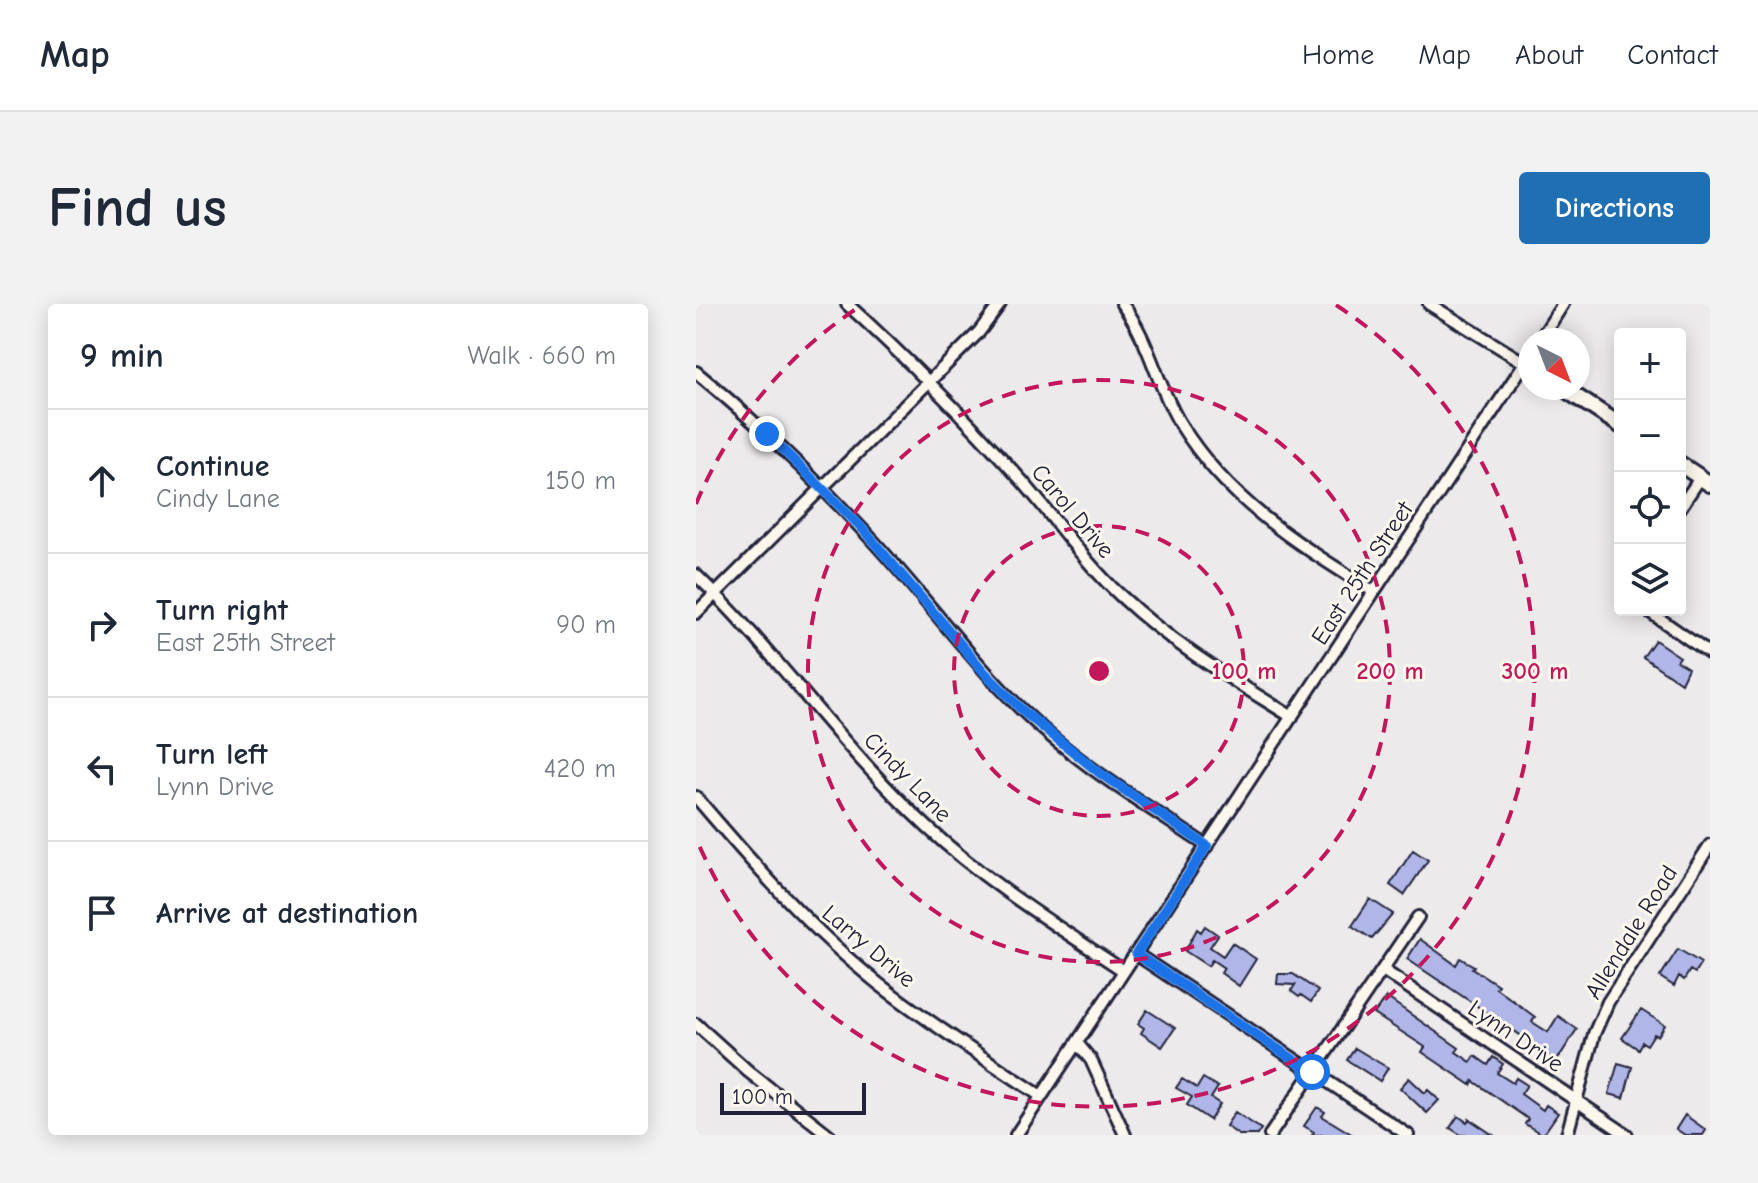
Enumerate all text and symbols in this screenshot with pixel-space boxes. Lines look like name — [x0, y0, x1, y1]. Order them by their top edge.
text: Map — [40, 33, 110, 77]
text: Home — [1302, 39, 1374, 71]
text: Map — [1418, 39, 1471, 71]
text: About — [1515, 39, 1583, 71]
text: Contact — [1627, 39, 1718, 71]
button: Directions — [1519, 172, 1710, 244]
text: Find us — [48, 176, 227, 240]
north arrow — [1518, 328, 1590, 400]
map controls — [1614, 328, 1686, 616]
button: + — [1614, 328, 1686, 400]
text: 9 min — [80, 336, 164, 376]
text: Walk · 660 m — [467, 341, 616, 371]
button: − — [1614, 400, 1686, 472]
route end — [749, 416, 785, 452]
text: Continue — [156, 449, 270, 484]
street label: Carol Drive — [1026, 458, 1120, 564]
icon: ahead — [80, 459, 124, 503]
text: 150 m — [546, 466, 616, 496]
button: locate — [1614, 472, 1686, 544]
text: Cindy Lane — [156, 484, 280, 514]
street label: East 25th Street — [1305, 495, 1419, 650]
button: layers — [1614, 544, 1686, 616]
text: Turn right — [156, 593, 288, 628]
icon: right — [80, 603, 124, 647]
text: 90 m — [556, 610, 616, 640]
text: East 25th Street — [156, 628, 335, 658]
centre of rings — [1085, 657, 1113, 685]
text: 100 m — [1212, 657, 1276, 685]
text: 200 m — [1356, 657, 1424, 685]
text: 300 m — [1502, 657, 1568, 685]
street label: Cindy Lane — [858, 726, 958, 828]
text: Turn left — [156, 737, 268, 772]
icon: left — [80, 747, 124, 791]
text: 420 m — [544, 754, 616, 784]
text: Lynn Drive — [156, 772, 274, 802]
street label: Allendale Road — [1579, 860, 1683, 1004]
icon: arrive — [80, 891, 124, 935]
text: Arrive at destination — [156, 896, 418, 931]
street label: Larry Drive — [817, 899, 921, 993]
street label: Lynn Drive — [1463, 994, 1569, 1078]
route start — [1294, 1054, 1330, 1090]
scale bar — [720, 1079, 866, 1115]
text: 100 m — [732, 1084, 793, 1110]

